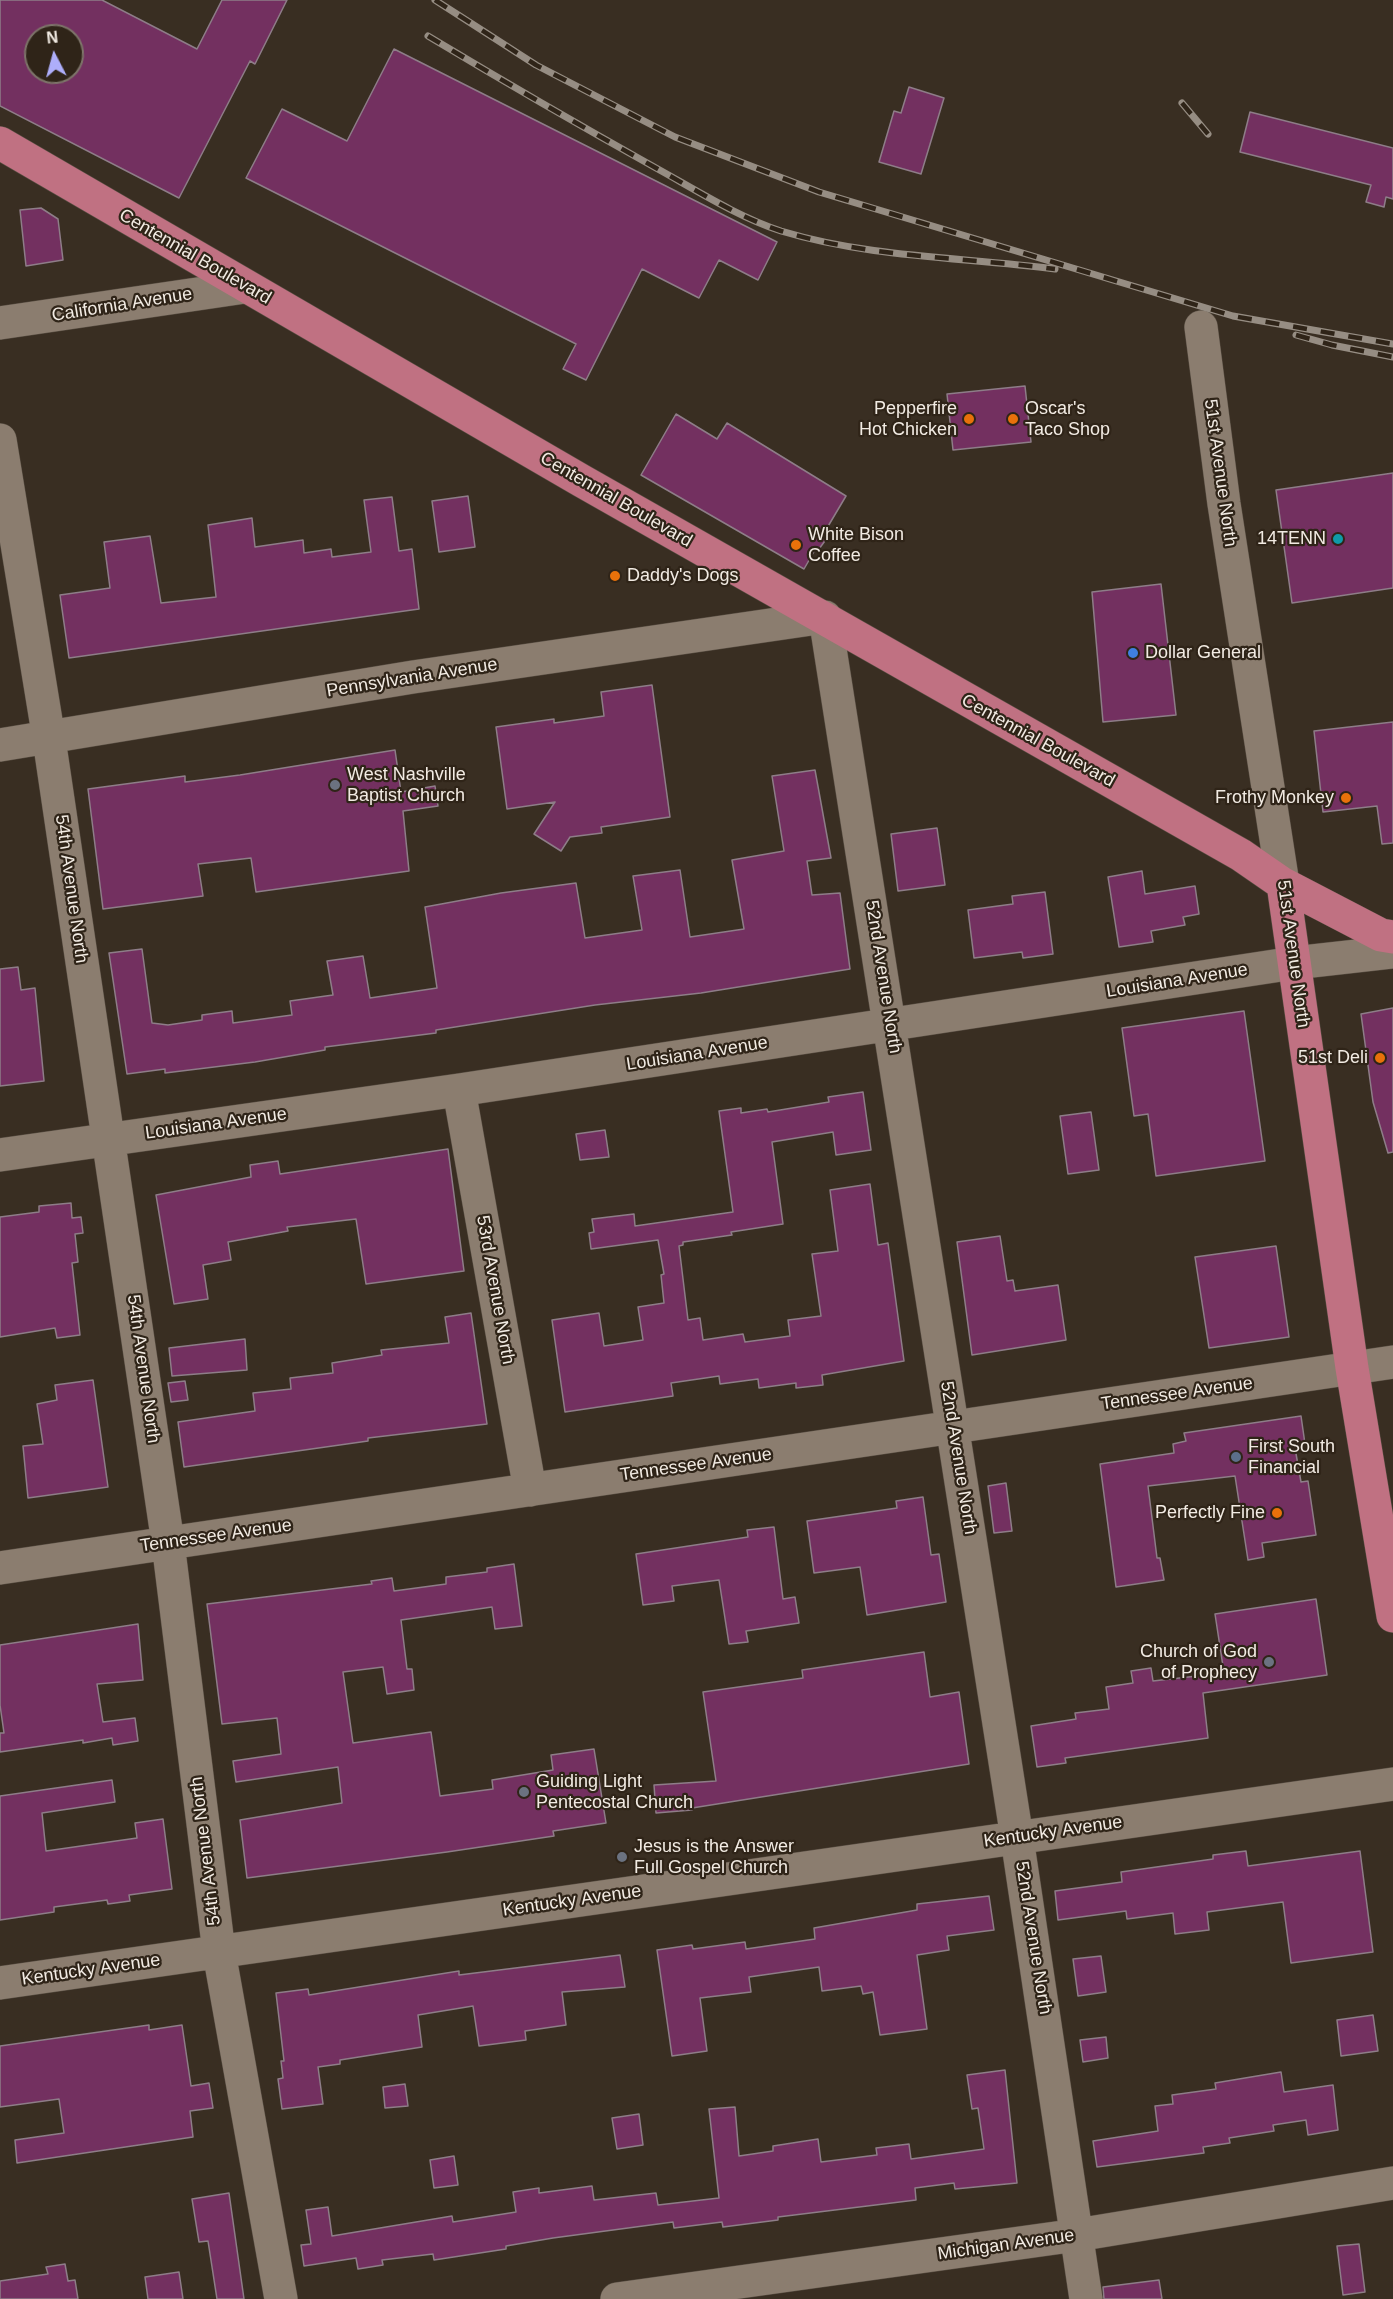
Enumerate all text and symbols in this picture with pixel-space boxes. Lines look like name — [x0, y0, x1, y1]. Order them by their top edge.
north arrow — [24, 24, 84, 84]
text: N — [46, 29, 59, 47]
street label: Centennial Boulevard — [115, 205, 275, 309]
street label: California Avenue — [50, 283, 194, 327]
place label: Pepperfire Hot Chicken — [859, 398, 957, 440]
place label: Oscar's Taco Shop — [1025, 398, 1110, 440]
street label: 51st Avenue North — [1199, 398, 1241, 548]
marker: Pepperfire Hot Chicken — [962, 412, 976, 426]
marker: Oscar's Taco Shop — [1006, 412, 1020, 426]
street label: Centennial Boulevard — [536, 448, 696, 552]
place label: White Bison Coffee — [808, 524, 904, 566]
place label: 14TENN — [1257, 528, 1326, 550]
marker: 14TENN — [1331, 532, 1345, 546]
marker: White Bison Coffee — [789, 538, 803, 552]
place label: Daddy's Dogs — [627, 565, 738, 587]
marker: Daddy's Dogs — [608, 569, 622, 583]
place label: Dollar General — [1145, 642, 1261, 664]
marker: Dollar General — [1126, 646, 1140, 660]
street label: Pennsylvania Avenue — [325, 654, 499, 702]
street label: Centennial Boulevard — [957, 690, 1119, 792]
place label: West Nashville Baptist Church — [347, 764, 466, 806]
marker: West Nashville Baptist Church — [328, 778, 342, 792]
place label: Frothy Monkey — [1215, 787, 1334, 809]
marker: Frothy Monkey — [1339, 791, 1353, 805]
street label: 54th Avenue North — [50, 813, 92, 965]
street label: 51st Avenue North — [1272, 879, 1314, 1029]
street label: 52nd Avenue North — [860, 899, 906, 1055]
street label: Louisiana Avenue — [1105, 959, 1249, 1003]
street label: Louisiana Avenue — [625, 1032, 769, 1076]
place label: 51st Deli — [1298, 1047, 1368, 1069]
marker: 51st Deli — [1373, 1051, 1387, 1065]
street label: Louisiana Avenue — [144, 1103, 288, 1145]
street label: 53rd Avenue North — [471, 1214, 519, 1366]
street label: 54th Avenue North — [122, 1293, 164, 1445]
street label: Tennessee Avenue — [1100, 1373, 1254, 1415]
street label: 52nd Avenue North — [935, 1380, 981, 1536]
place label: First South Financial — [1248, 1436, 1335, 1478]
street label: Tennessee Avenue — [619, 1444, 773, 1486]
marker: First South Financial — [1229, 1450, 1243, 1464]
place label: Perfectly Fine — [1155, 1502, 1265, 1524]
marker: Perfectly Fine — [1270, 1506, 1284, 1520]
street label: Tennessee Avenue — [139, 1515, 293, 1557]
place label: Church of God of Prophecy — [1140, 1641, 1257, 1684]
marker: Church of God of Prophecy — [1262, 1655, 1276, 1669]
place label: Guiding Light Pentecostal Church — [536, 1771, 693, 1814]
street label: 54th Avenue North — [186, 1775, 226, 1927]
marker: Guiding Light Pentecostal Church — [517, 1785, 531, 1799]
street label: Kentucky Avenue — [982, 1812, 1124, 1852]
place label: Jesus is the Answer Full Gospel Church — [634, 1836, 794, 1878]
marker: Jesus is the Answer Full Gospel Church — [615, 1850, 629, 1864]
street label: 52nd Avenue North — [1010, 1860, 1056, 2016]
street label: Kentucky Avenue — [501, 1881, 643, 1921]
street label: Kentucky Avenue — [20, 1950, 162, 1990]
street label: Michigan Avenue — [936, 2225, 1076, 2265]

